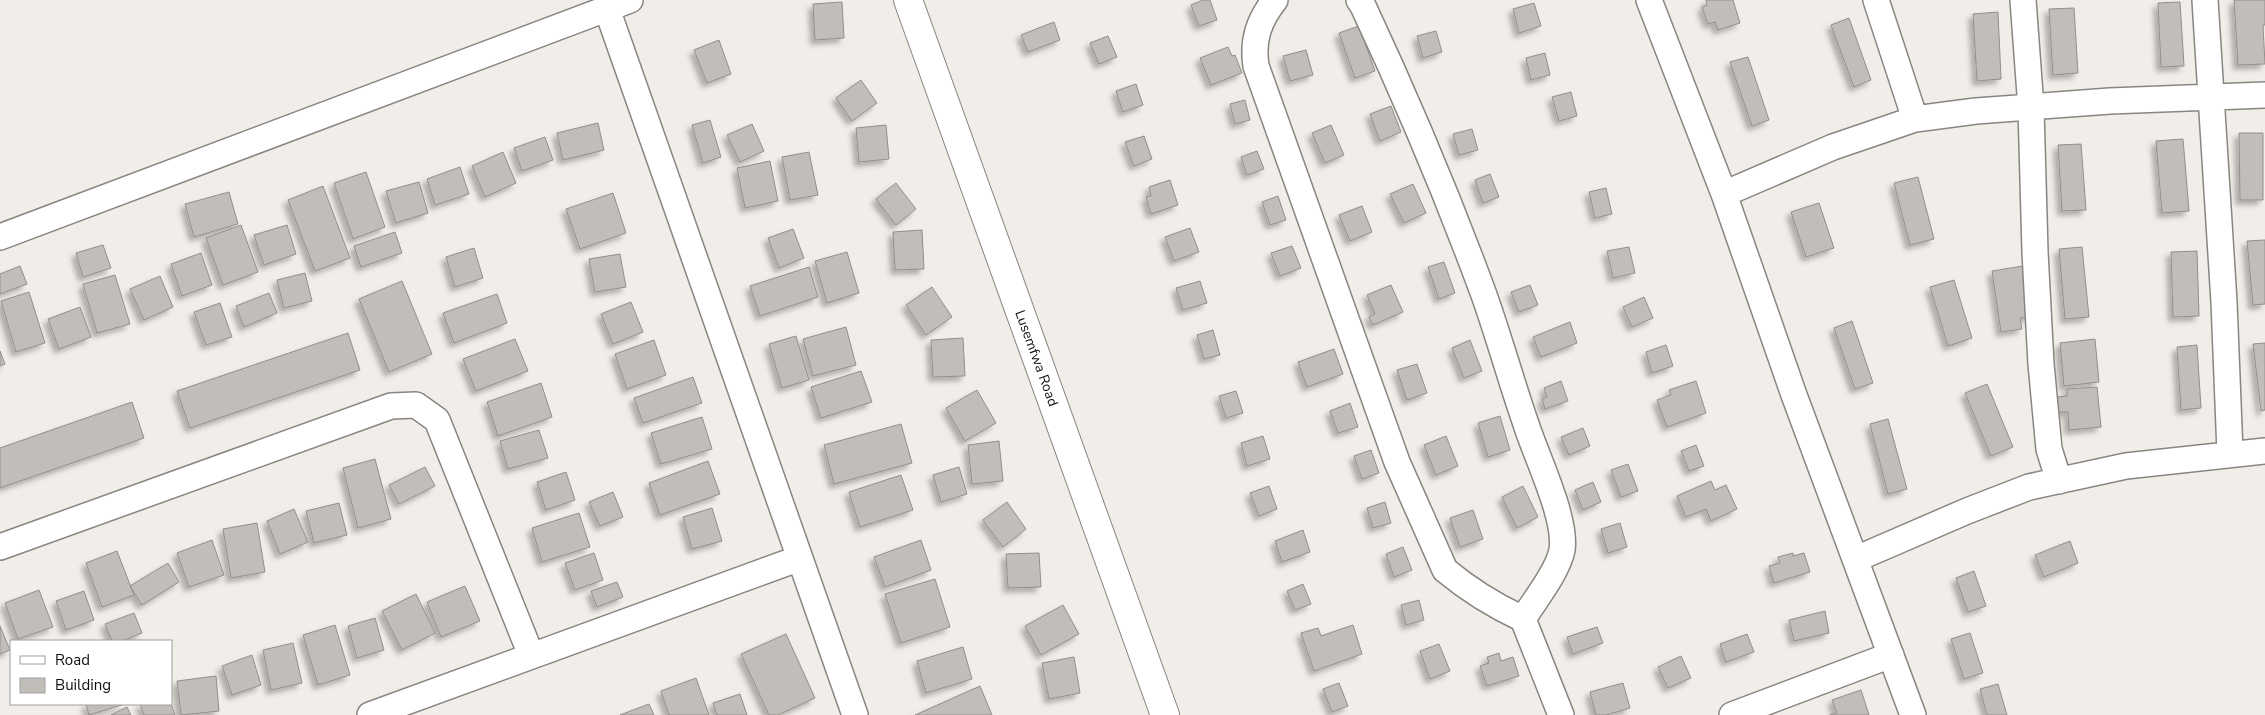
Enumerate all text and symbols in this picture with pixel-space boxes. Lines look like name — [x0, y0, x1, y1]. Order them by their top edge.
street label: Lusemfwa Road — [1010, 307, 1063, 409]
legend — [10, 640, 172, 705]
text: Road — [55, 650, 90, 670]
text: Building — [55, 675, 111, 695]

